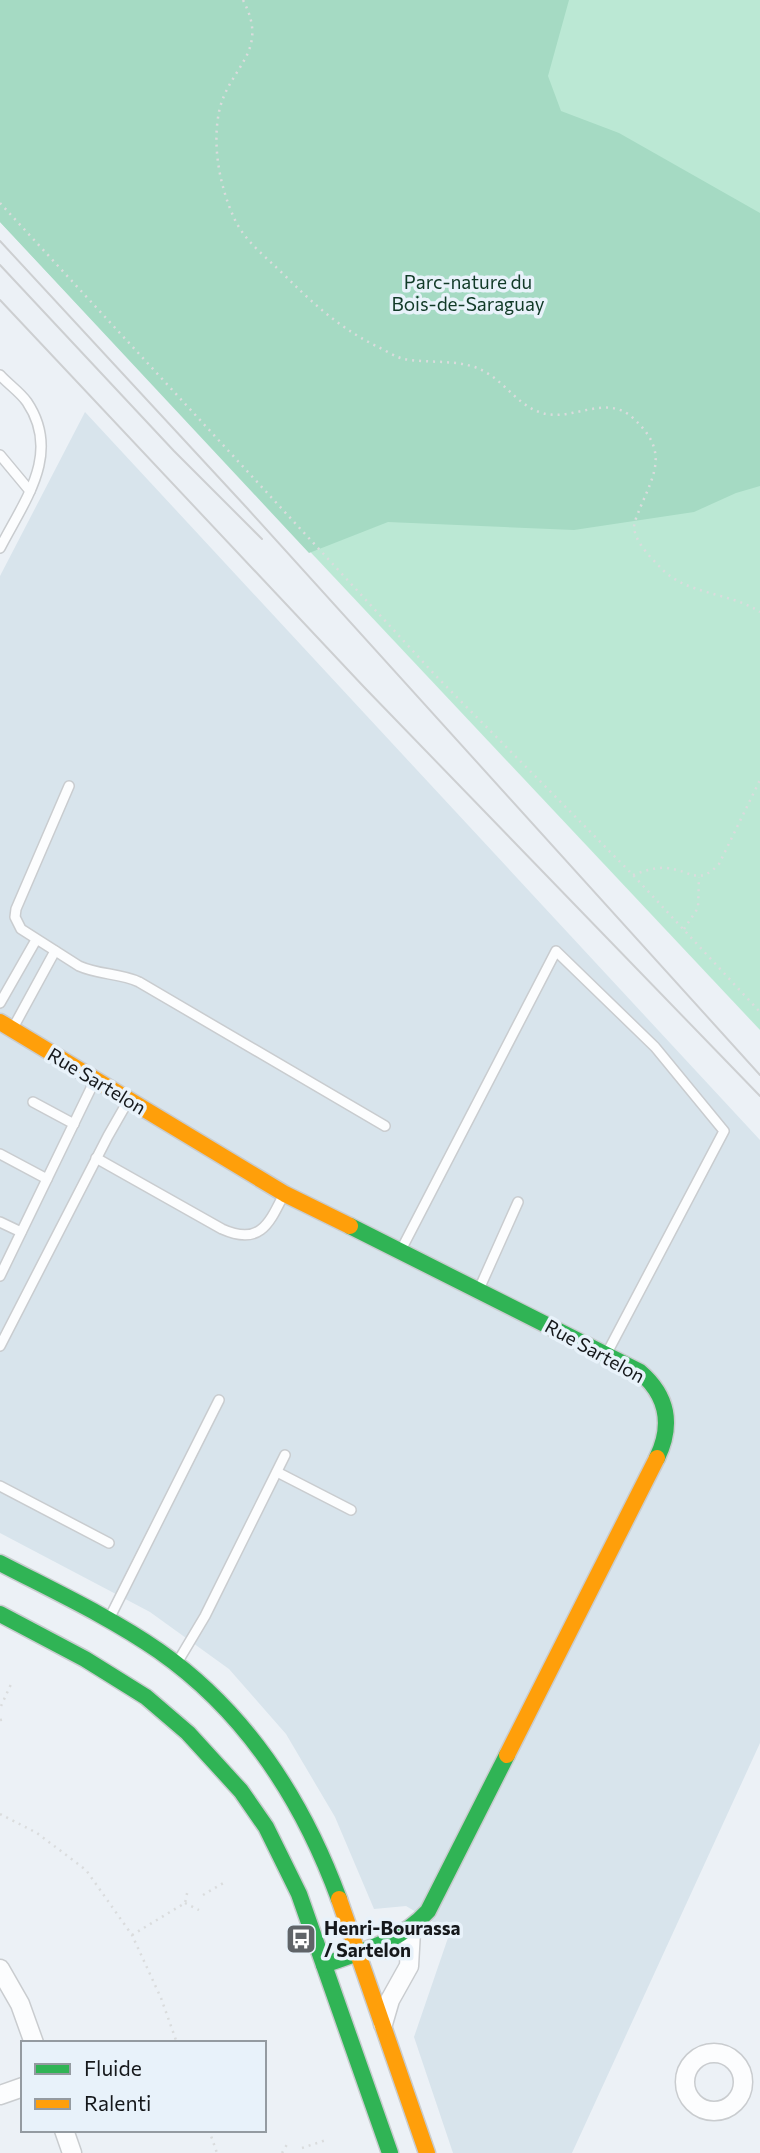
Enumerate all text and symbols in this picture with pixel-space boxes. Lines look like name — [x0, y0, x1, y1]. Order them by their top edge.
park label: Parc-nature du Bois-de-Saraguay — [391, 270, 545, 315]
street label: Rue Sartelon — [44, 1042, 150, 1119]
street label: Rue Sartelon — [541, 1314, 649, 1387]
place label: Henri-Bourassa / Sartelon — [324, 1916, 461, 1961]
bus stop icon: Henri-Bourassa / Sartelon — [284, 1922, 318, 1956]
legend — [21, 2041, 266, 2132]
text: Fluide — [84, 2055, 142, 2080]
text: Ralenti — [84, 2090, 151, 2115]

